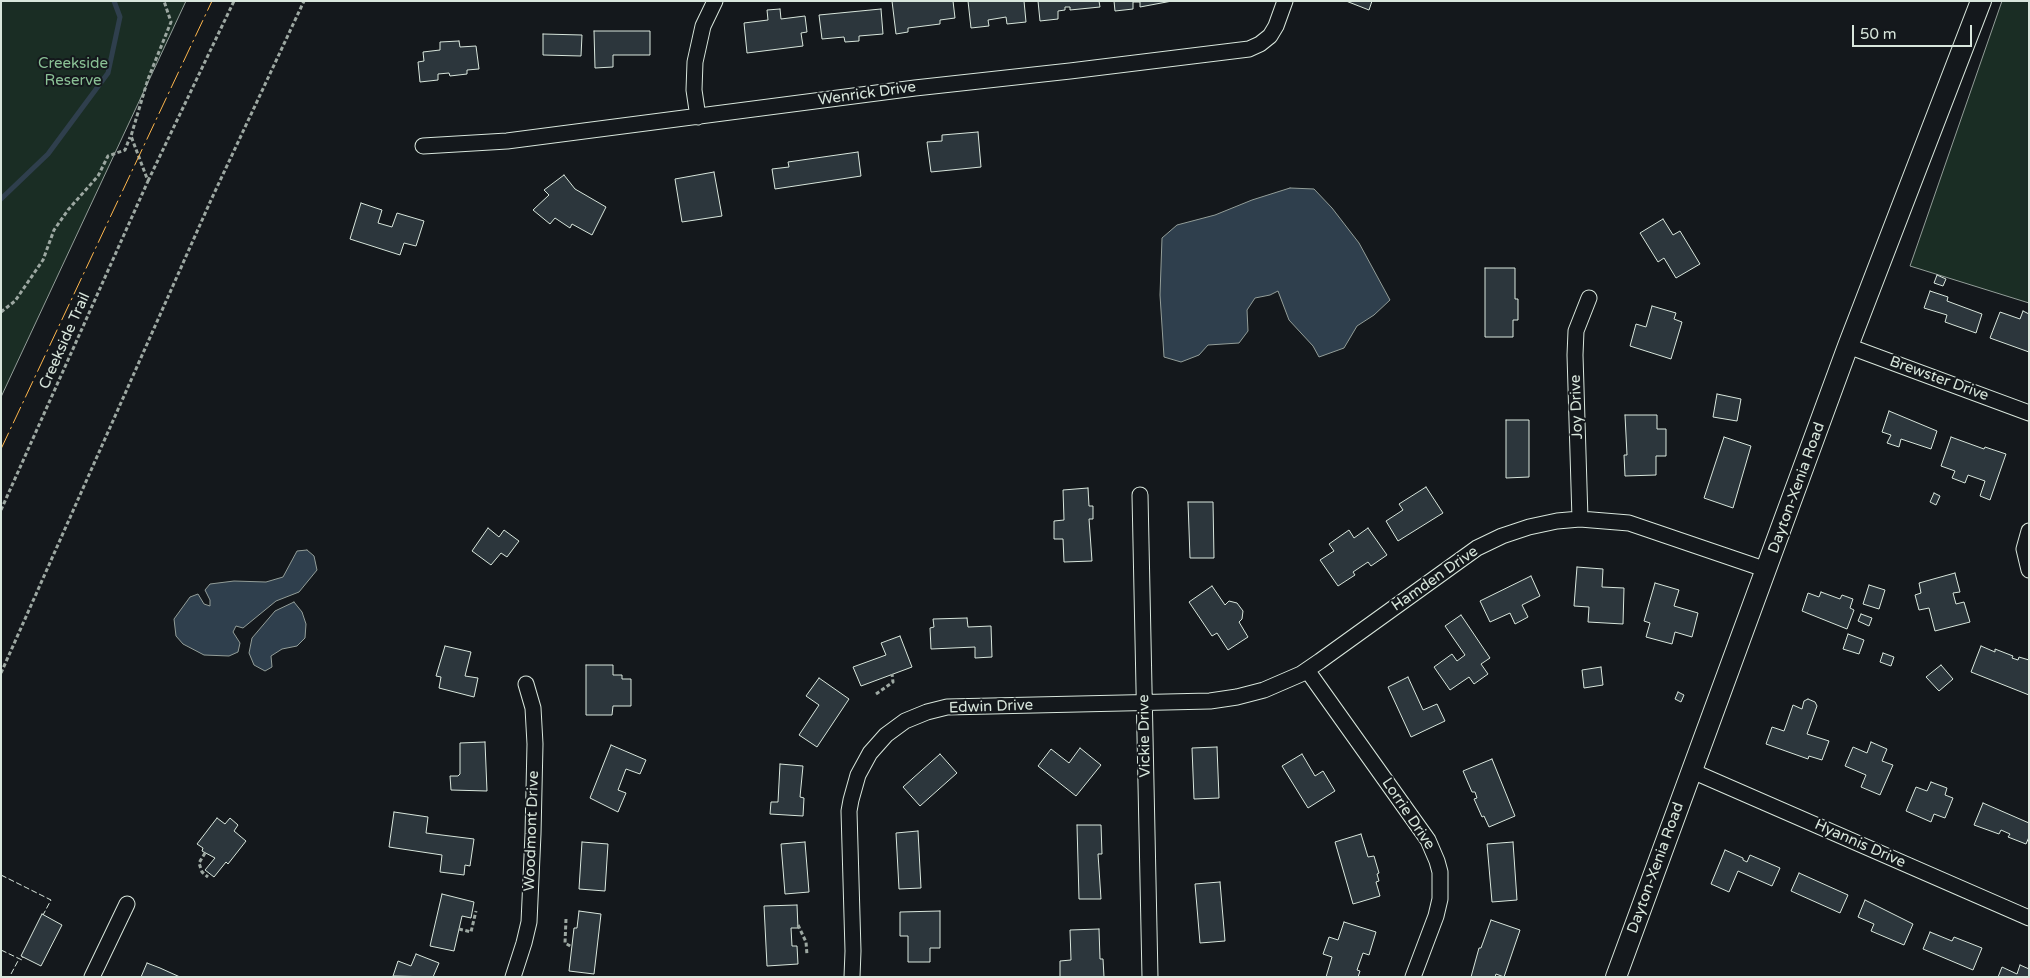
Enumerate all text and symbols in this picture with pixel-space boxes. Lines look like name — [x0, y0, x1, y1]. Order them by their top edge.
scale bar — [1855, 15, 1975, 47]
text: 50 m — [1860, 25, 1897, 43]
park label: Creekside Reserve — [38, 55, 108, 90]
street label: Wenrick Drive — [817, 78, 917, 110]
street label: Creekside Trail — [36, 290, 94, 392]
street label: Brewster Drive — [1887, 353, 1991, 405]
street label: Joy Drive — [1567, 374, 1587, 440]
street label: Dayton-Xenia Road — [1765, 420, 1829, 556]
street label: Hamden Drive — [1388, 543, 1482, 615]
street label: Vickie Drive — [1135, 694, 1155, 778]
street label: Edwin Drive — [949, 697, 1033, 717]
street label: Woodmont Drive — [521, 770, 543, 892]
street label: Lorrie Drive — [1378, 775, 1438, 853]
street label: Dayton-Xenia Road — [1624, 800, 1688, 936]
street label: Hyannis Drive — [1812, 816, 1908, 872]

